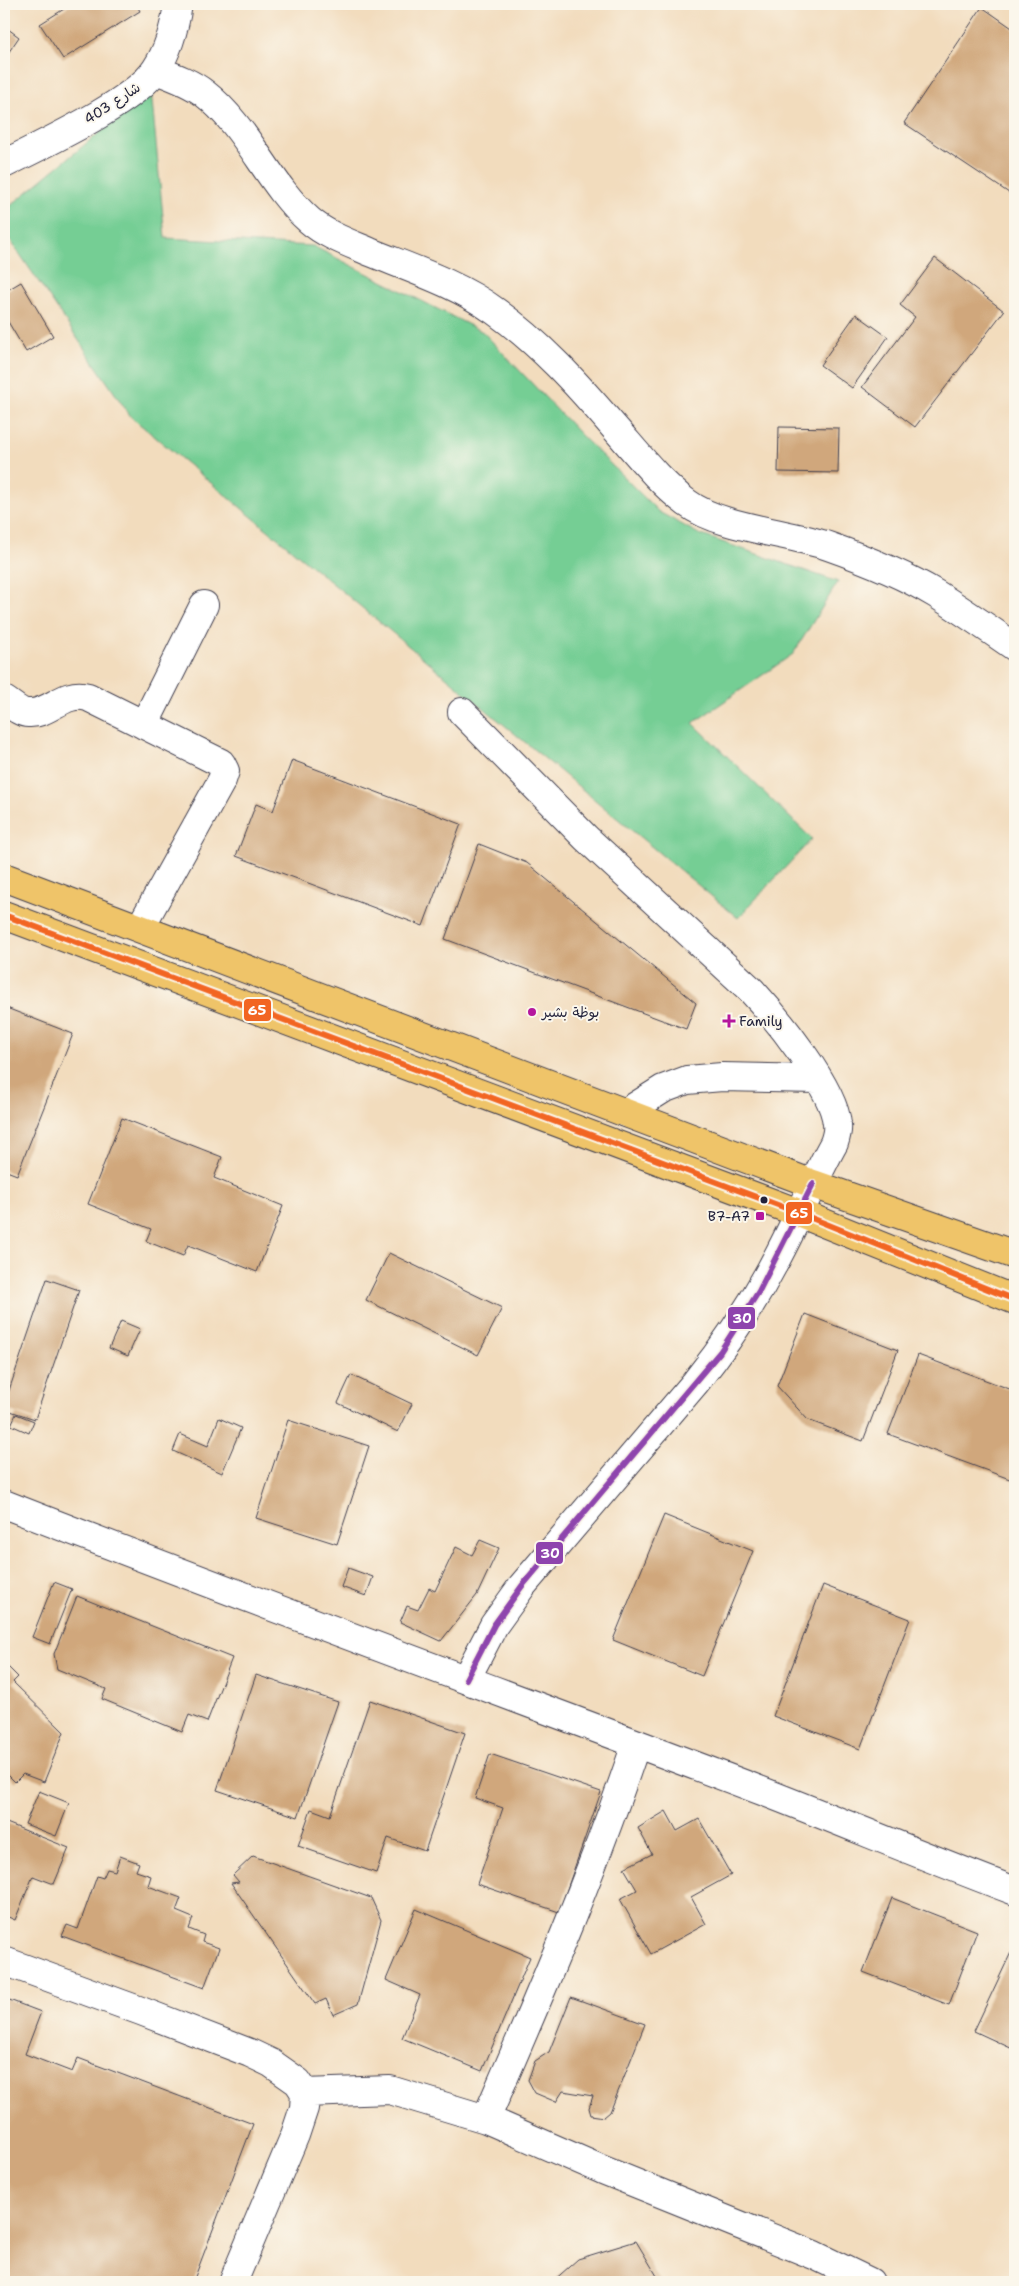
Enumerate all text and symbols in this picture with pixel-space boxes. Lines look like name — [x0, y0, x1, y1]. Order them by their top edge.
street label: شارع 403 — [80, 78, 144, 129]
line badge: 65 — [243, 998, 272, 1022]
text: 65 — [248, 1001, 266, 1019]
place label: بوظة بشير — [541, 1003, 599, 1021]
marker: بوظة بشير — [526, 1006, 538, 1018]
place label: Family — [739, 1012, 783, 1030]
marker: Family — [723, 1015, 735, 1027]
unlabelled marker — [759, 1195, 769, 1205]
line badge: 65 — [785, 1201, 813, 1225]
text: 65 — [790, 1204, 808, 1222]
place label: B7-A7 — [708, 1207, 750, 1225]
marker: B7-A7 — [754, 1210, 766, 1222]
line badge: 30 — [727, 1306, 756, 1330]
text: 30 — [732, 1309, 752, 1327]
line badge: 30 — [535, 1541, 564, 1565]
text: 30 — [540, 1544, 560, 1562]

